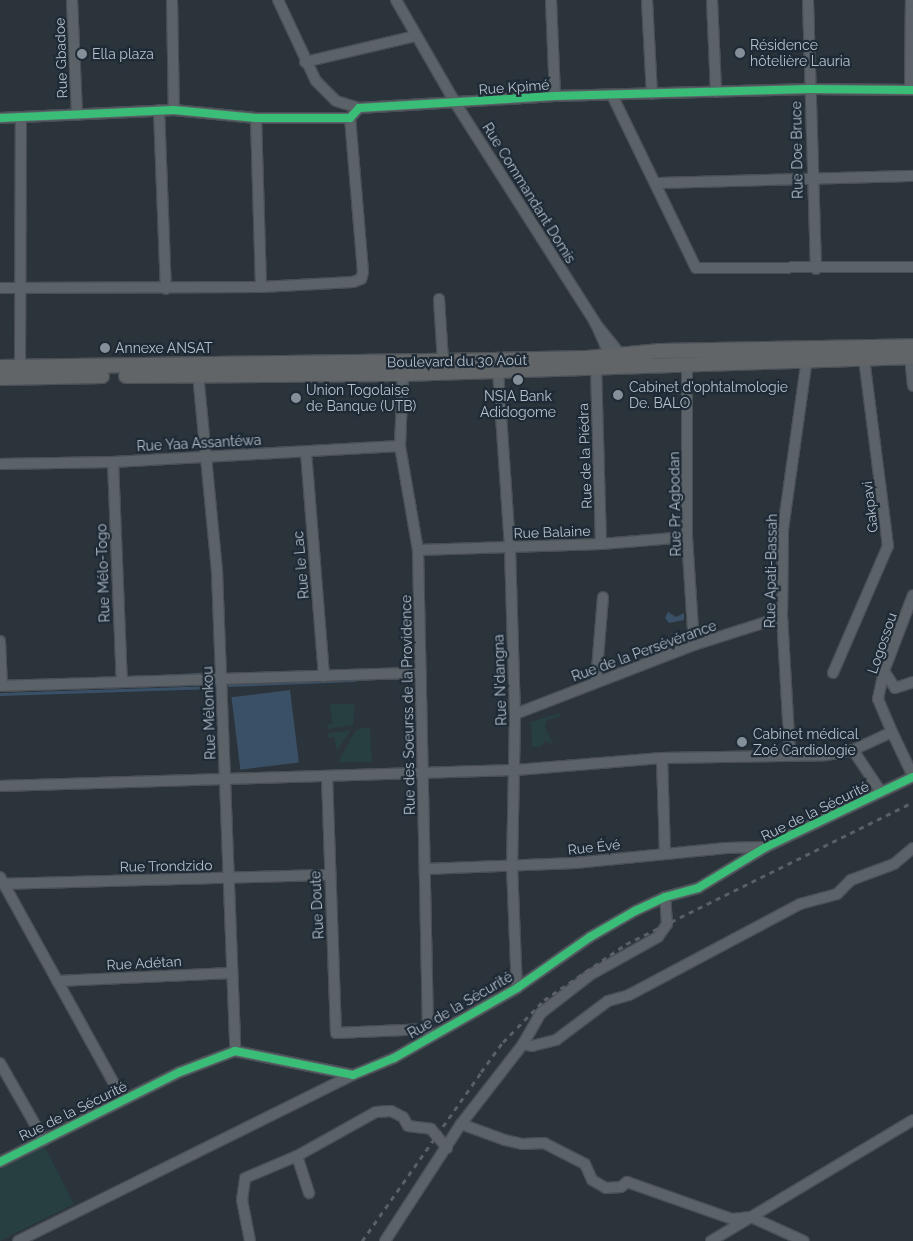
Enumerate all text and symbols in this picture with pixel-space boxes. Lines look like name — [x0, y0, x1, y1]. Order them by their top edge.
street label: Rue Gbadoe — [51, 17, 71, 99]
place label: Résidence hôtelière Lauria — [750, 37, 850, 70]
place label: Ella plaza — [92, 46, 154, 62]
marker: Résidence hôtelière Lauria — [734, 47, 746, 59]
marker: Ella plaza — [76, 48, 88, 60]
street label: Rue Kpimé — [478, 76, 550, 98]
street label: Rue Doe Bruce — [788, 101, 806, 199]
street label: Rue Commandant Domis — [479, 120, 579, 266]
place label: Annexe ANSAT — [115, 340, 213, 356]
marker: Annexe ANSAT — [99, 342, 111, 354]
street label: Boulevard du 30 Août — [387, 351, 527, 371]
marker: NSIA Bank Adidogome — [512, 374, 524, 386]
place label: Cabinet d'ophtalmologie De. BALO — [629, 379, 788, 412]
place label: Union Togolaise de Banque (UTB) — [306, 382, 416, 414]
place label: NSIA Bank Adidogome — [480, 388, 556, 421]
marker: Cabinet d'ophtalmologie De. BALO — [611, 388, 625, 402]
marker: Union Togolaise de Banque (UTB) — [290, 392, 302, 404]
street label: Rue de la Piédra — [575, 403, 595, 509]
street label: Rue Yaa Assantéwa — [136, 431, 262, 455]
street label: Rue Pr Agbodan — [666, 451, 684, 557]
street label: Gakpavi — [859, 480, 881, 534]
street label: Rue Apati-Bassah — [762, 513, 780, 629]
street label: Rue Balaine — [513, 522, 591, 542]
street label: Rue Mélo-Togo — [93, 523, 113, 623]
street label: Rue le Lac — [290, 530, 312, 600]
street label: Rue des Soeurss de la Providence — [398, 595, 418, 815]
street label: Logossou — [864, 610, 900, 676]
street label: Rue de la Persévérance — [569, 617, 719, 685]
street label: Rue N'dangna — [490, 634, 510, 726]
street label: Rue Mélonkou — [199, 666, 219, 760]
place label: Cabinet médical Zoé Cardiologie — [753, 726, 858, 759]
marker: Cabinet médical Zoé Cardiologie — [735, 735, 749, 749]
street label: Rue de la Sécurité — [758, 778, 872, 844]
street label: Rue Évé — [567, 836, 621, 858]
street label: Rue Trondzido — [119, 857, 213, 875]
street label: Rue Doute — [307, 870, 327, 940]
street label: Rue Adétan — [106, 953, 182, 973]
street label: Rue de la Sécurité — [405, 968, 515, 1042]
street label: Rue de la Sécurité — [16, 1078, 130, 1144]

